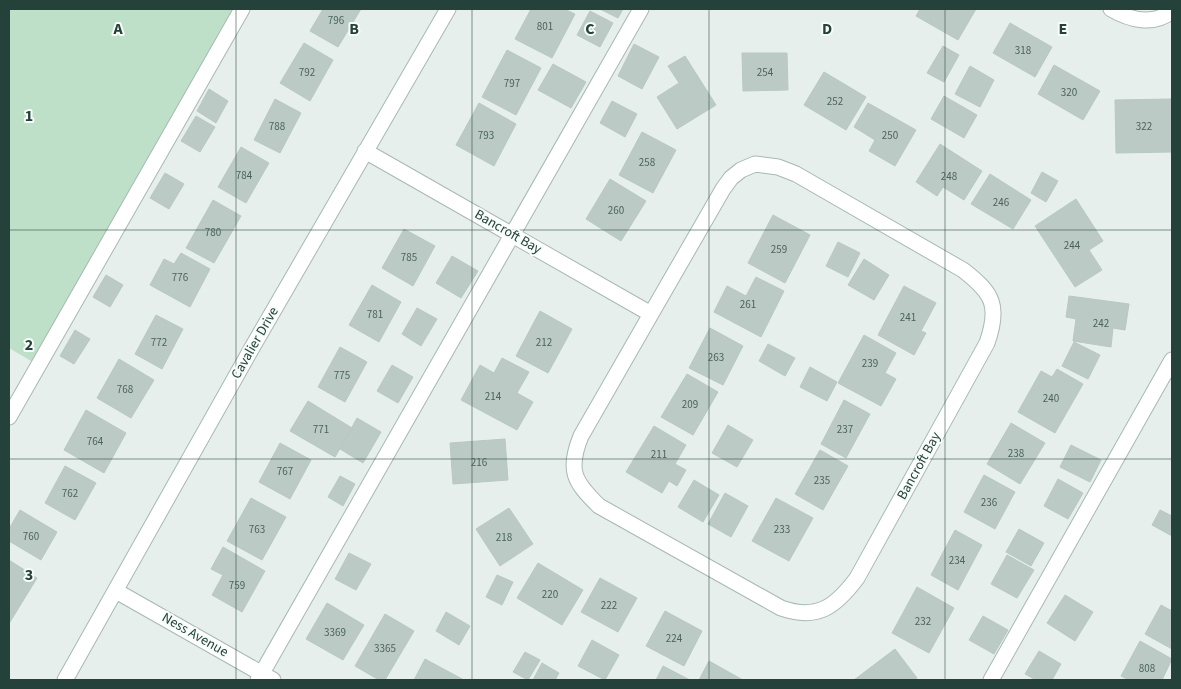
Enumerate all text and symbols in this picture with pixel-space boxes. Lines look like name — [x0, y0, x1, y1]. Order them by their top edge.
house number: 796 — [328, 13, 345, 28]
text: A — [112, 18, 123, 40]
text: B — [349, 18, 359, 40]
text: C — [585, 18, 595, 40]
text: D — [822, 18, 832, 40]
text: E — [1059, 18, 1067, 40]
house number: 801 — [537, 19, 553, 34]
house number: 318 — [1015, 43, 1032, 58]
house number: 792 — [299, 65, 315, 80]
house number: 254 — [757, 65, 774, 80]
house number: 797 — [504, 76, 520, 91]
house number: 320 — [1061, 85, 1077, 100]
house number: 252 — [827, 94, 843, 109]
text: 1 — [25, 105, 33, 127]
house number: 788 — [269, 119, 286, 134]
house number: 322 — [1136, 119, 1152, 134]
house number: 793 — [478, 128, 494, 143]
house number: 250 — [882, 128, 898, 143]
house number: 258 — [639, 155, 656, 170]
house number: 784 — [236, 168, 253, 183]
house number: 248 — [941, 169, 958, 184]
house number: 246 — [993, 195, 1010, 210]
house number: 260 — [608, 203, 624, 218]
street label: Bancroft Bay — [471, 205, 546, 260]
house number: 780 — [205, 225, 221, 240]
house number: 244 — [1064, 238, 1081, 253]
house number: 259 — [771, 242, 787, 257]
house number: 785 — [401, 250, 417, 265]
house number: 776 — [172, 270, 189, 285]
house number: 261 — [740, 297, 756, 312]
street label: Cavalier Drive — [226, 303, 284, 383]
house number: 781 — [367, 307, 383, 322]
house number: 241 — [900, 310, 916, 325]
house number: 242 — [1093, 316, 1109, 331]
text: 2 — [25, 334, 33, 356]
house number: 772 — [151, 335, 167, 350]
house number: 212 — [536, 335, 552, 350]
house number: 263 — [708, 350, 724, 365]
house number: 239 — [862, 356, 878, 371]
house number: 775 — [334, 368, 350, 383]
house number: 768 — [117, 382, 134, 397]
house number: 214 — [485, 389, 502, 404]
house number: 240 — [1043, 391, 1059, 406]
house number: 209 — [682, 397, 698, 412]
house number: 771 — [313, 422, 329, 437]
house number: 237 — [837, 422, 853, 437]
street label: Bancroft Bay — [892, 428, 946, 503]
house number: 764 — [87, 434, 104, 449]
house number: 238 — [1008, 446, 1025, 461]
house number: 211 — [651, 447, 667, 462]
house number: 216 — [471, 455, 488, 470]
house number: 767 — [277, 464, 293, 479]
house number: 235 — [814, 473, 830, 488]
house number: 762 — [62, 486, 78, 501]
house number: 236 — [981, 495, 998, 510]
house number: 763 — [249, 522, 265, 537]
house number: 233 — [774, 522, 790, 537]
house number: 760 — [23, 529, 39, 544]
house number: 218 — [496, 530, 513, 545]
house number: 234 — [949, 553, 966, 568]
text: 3 — [25, 564, 33, 586]
house number: 759 — [229, 578, 245, 593]
house number: 220 — [542, 587, 558, 602]
house number: 222 — [601, 598, 617, 613]
street label: Ness Avenue — [158, 608, 232, 662]
house number: 232 — [915, 614, 931, 629]
house number: 3369 — [324, 625, 346, 640]
house number: 224 — [666, 631, 683, 646]
house number: 3365 — [374, 641, 396, 656]
house number: 808 — [1139, 661, 1156, 676]

